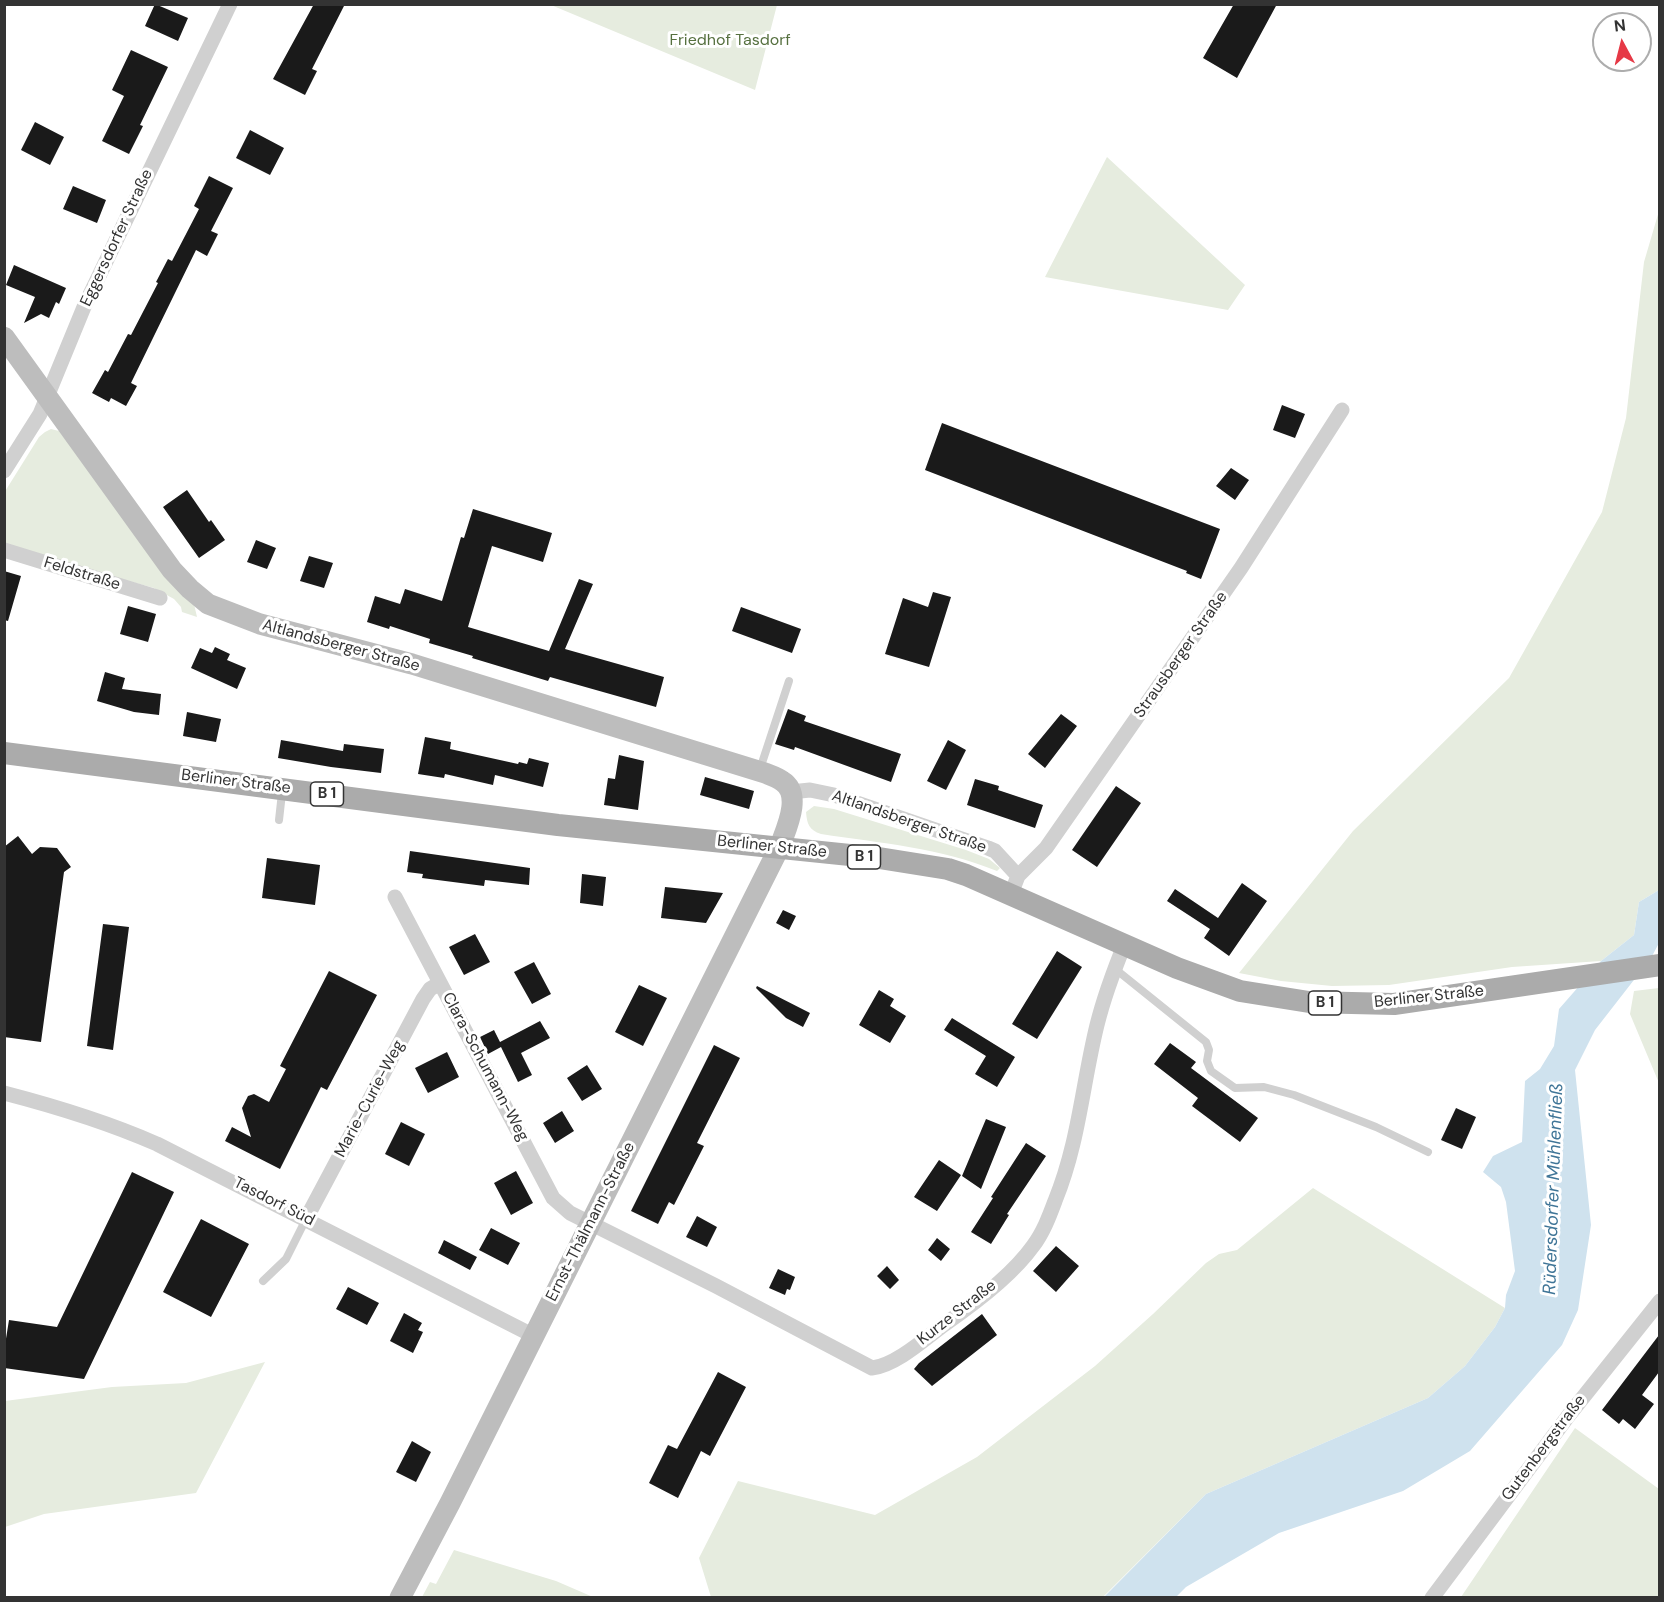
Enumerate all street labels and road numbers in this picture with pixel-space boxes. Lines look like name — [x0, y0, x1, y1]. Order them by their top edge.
street label: Eggersdorfer Straße — [77, 166, 157, 310]
street label: Feldstraße — [41, 553, 123, 595]
street label: Strausberger Straße — [1130, 588, 1232, 722]
street label: Altlandsberger Straße — [260, 616, 422, 676]
street label: Berliner Straße — [180, 766, 292, 798]
road number: B 1 — [310, 782, 344, 806]
street label: Altlandsberger Straße — [829, 787, 989, 857]
street label: Berliner Straße — [716, 832, 828, 862]
road number: B 1 — [848, 845, 880, 869]
street label: Berliner Straße — [1373, 982, 1485, 1012]
street label: Clara-Schumann-Weg — [438, 989, 532, 1145]
road number: B 1 — [1308, 991, 1342, 1015]
street label: Marie-Curie-Weg — [331, 1037, 409, 1161]
street label: Ernst-Thälmann-Straße — [542, 1139, 640, 1305]
street label: Tasdorf Süd — [230, 1173, 318, 1231]
street label: Kurze Straße — [914, 1276, 1000, 1350]
street label: Gutenbergstraße — [1498, 1391, 1590, 1505]

